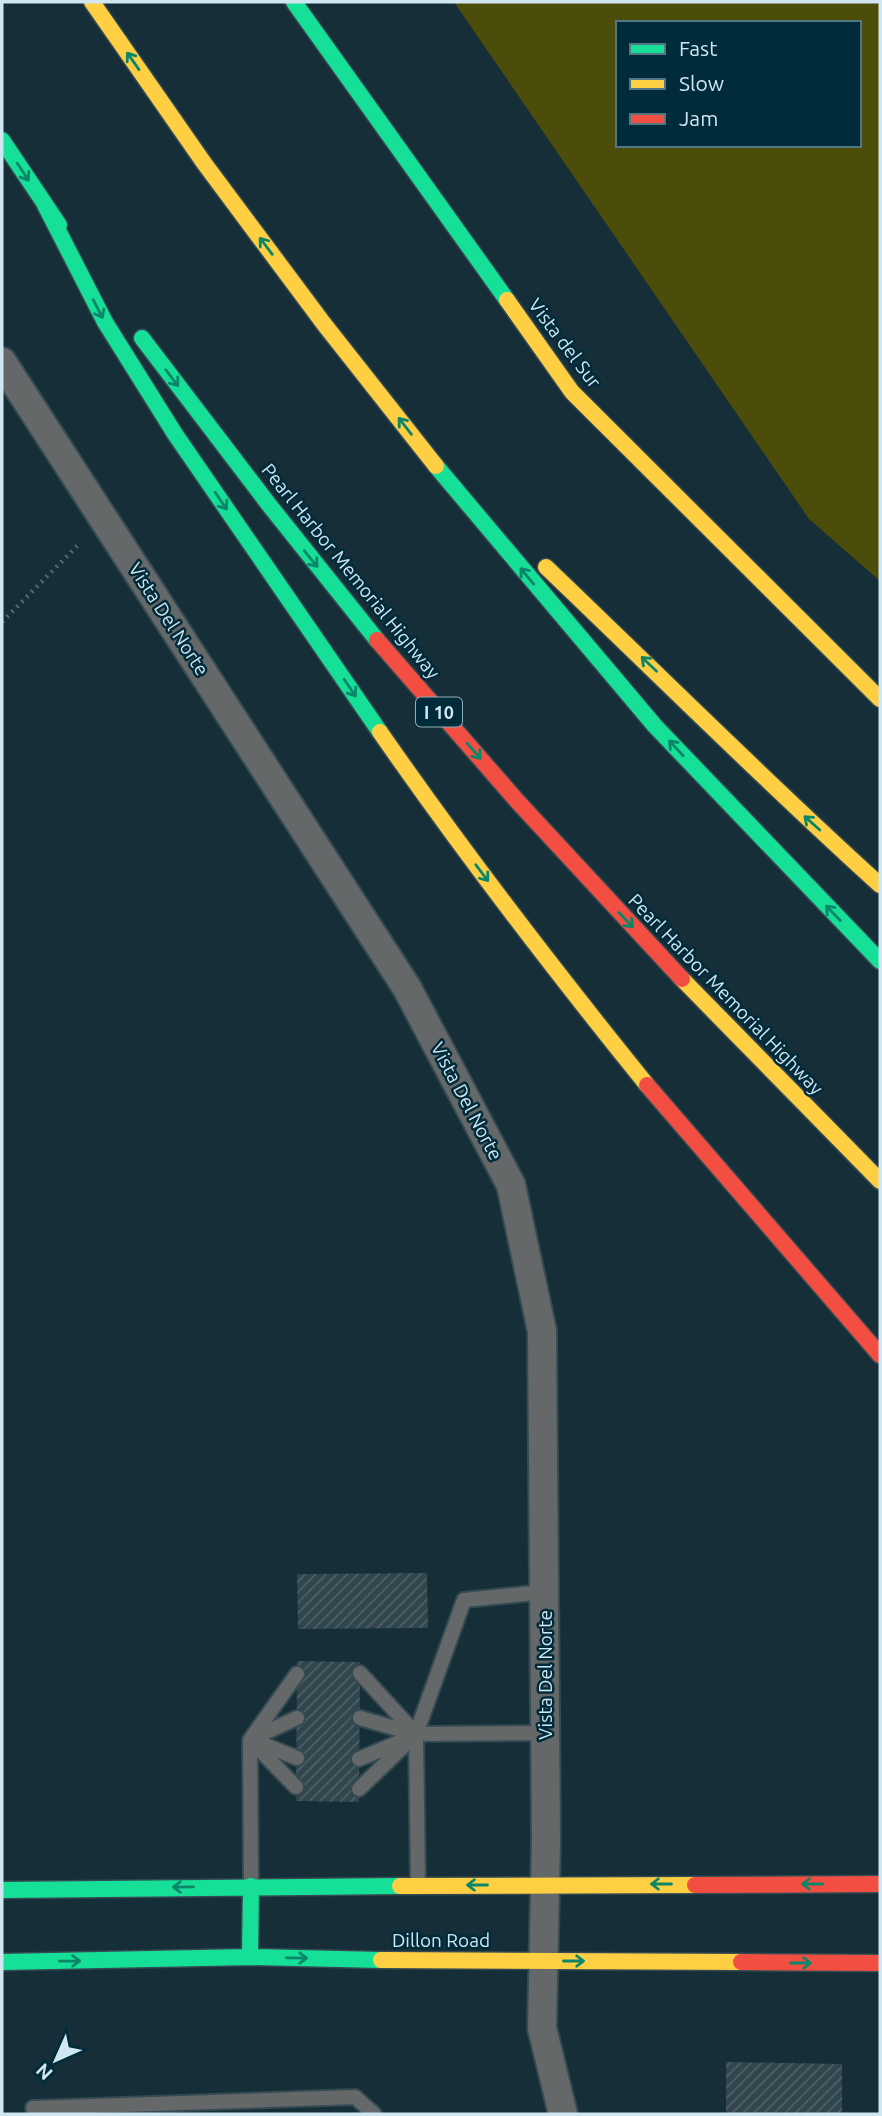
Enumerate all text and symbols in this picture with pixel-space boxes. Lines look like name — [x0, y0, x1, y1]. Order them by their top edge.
legend — [616, 21, 861, 147]
text: Fast — [679, 36, 717, 60]
one-way arrow — [126, 52, 140, 71]
text: Slow — [679, 71, 724, 95]
text: Jam — [679, 106, 718, 130]
one-way arrow — [17, 162, 31, 182]
one-way arrow — [259, 237, 273, 256]
street label: Vista del Sur — [524, 294, 606, 392]
one-way arrow — [92, 298, 106, 319]
one-way arrow — [165, 369, 180, 387]
one-way arrow — [397, 417, 412, 436]
street label: Pearl Harbor Memorial Highway — [257, 459, 445, 683]
one-way arrow — [214, 491, 228, 510]
one-way arrow — [303, 549, 319, 567]
street label: Vista Del Norte — [124, 558, 214, 680]
one-way arrow — [519, 567, 535, 585]
one-way arrow — [641, 656, 658, 673]
one-way arrow — [343, 678, 357, 697]
road number: I 10 — [416, 698, 462, 726]
one-way arrow — [667, 740, 684, 757]
one-way arrow — [465, 742, 481, 760]
one-way arrow — [803, 815, 821, 831]
one-way arrow — [474, 864, 489, 882]
street label: Pearl Harbor Memorial Highway — [624, 889, 828, 1099]
one-way arrow — [824, 904, 841, 921]
one-way arrow — [617, 912, 634, 929]
street label: Vista Del Norte — [427, 1038, 507, 1164]
street label: Vista Del Norte — [534, 1610, 556, 1740]
one-way arrow — [650, 1877, 673, 1891]
one-way arrow — [801, 1877, 824, 1891]
one-way arrow — [465, 1878, 488, 1892]
one-way arrow — [172, 1880, 195, 1894]
street label: Dillon Road — [392, 1929, 490, 1951]
one-way arrow — [286, 1951, 309, 1965]
one-way arrow — [58, 1954, 81, 1968]
one-way arrow — [562, 1954, 585, 1968]
one-way arrow — [790, 1956, 813, 1970]
north arrow — [21, 2025, 91, 2095]
text: N — [31, 2059, 57, 2085]

